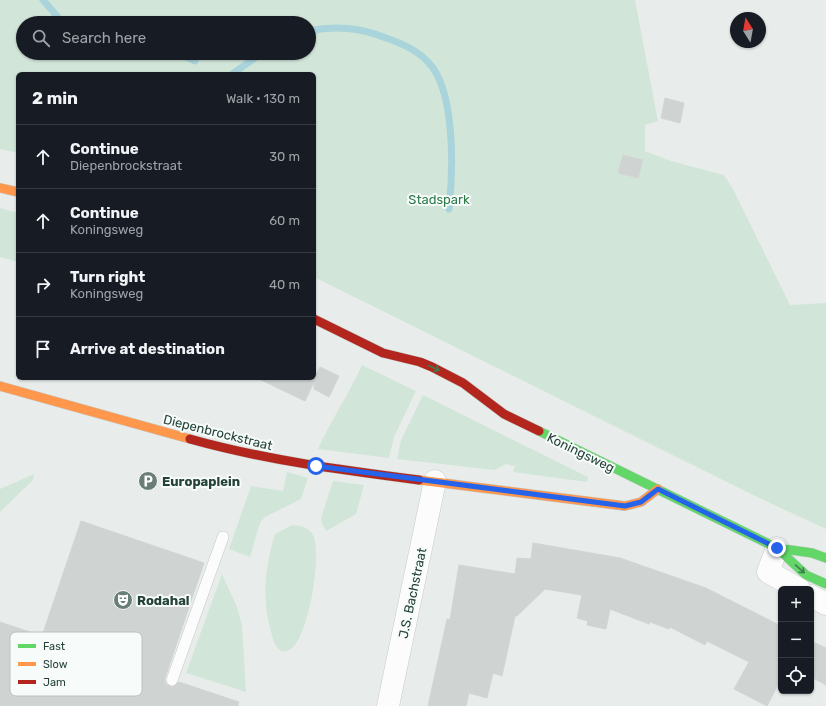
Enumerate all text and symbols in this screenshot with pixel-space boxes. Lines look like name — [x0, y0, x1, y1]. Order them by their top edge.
north arrow — [730, 12, 766, 48]
search box — [16, 16, 316, 60]
icon: search — [30, 27, 52, 49]
text: Search here — [62, 29, 146, 47]
text: 2 min — [32, 88, 78, 108]
text: Walk · 130 m — [226, 91, 300, 106]
text: Continue — [70, 140, 139, 158]
icon: ahead — [32, 146, 54, 168]
text: 30 m — [269, 149, 300, 164]
text: Diepenbrockstraat — [70, 158, 182, 173]
park label: Stadspark — [408, 192, 470, 207]
text: Continue — [70, 204, 139, 222]
icon: ahead — [32, 210, 54, 232]
text: 60 m — [269, 213, 300, 228]
text: Koningsweg — [70, 222, 143, 237]
text: Turn right — [70, 268, 145, 286]
icon: right — [32, 274, 54, 296]
text: 40 m — [269, 277, 300, 292]
text: Koningsweg — [70, 286, 143, 301]
icon: arrive — [32, 338, 54, 360]
text: Arrive at destination — [70, 340, 225, 358]
one-way arrow — [427, 365, 439, 372]
street label: Diepenbrockstraat — [162, 412, 274, 453]
street label: Koningsweg — [544, 430, 617, 476]
route start — [307, 457, 325, 475]
parking icon: Europaplein — [137, 470, 159, 492]
place label: Europaplein — [162, 474, 240, 489]
route end — [768, 539, 786, 557]
street label: J.S. Bachstraat — [396, 546, 429, 640]
one-way arrow — [795, 564, 805, 574]
map controls — [778, 586, 814, 694]
button: + — [778, 586, 814, 622]
theatre icon: Rodahal — [112, 589, 134, 611]
place label: Rodahal — [137, 593, 190, 608]
button: − — [778, 622, 814, 658]
legend — [10, 632, 142, 696]
text: Fast — [43, 640, 66, 653]
text: Slow — [43, 658, 68, 671]
button: locate — [778, 658, 814, 694]
text: Jam — [43, 676, 66, 689]

